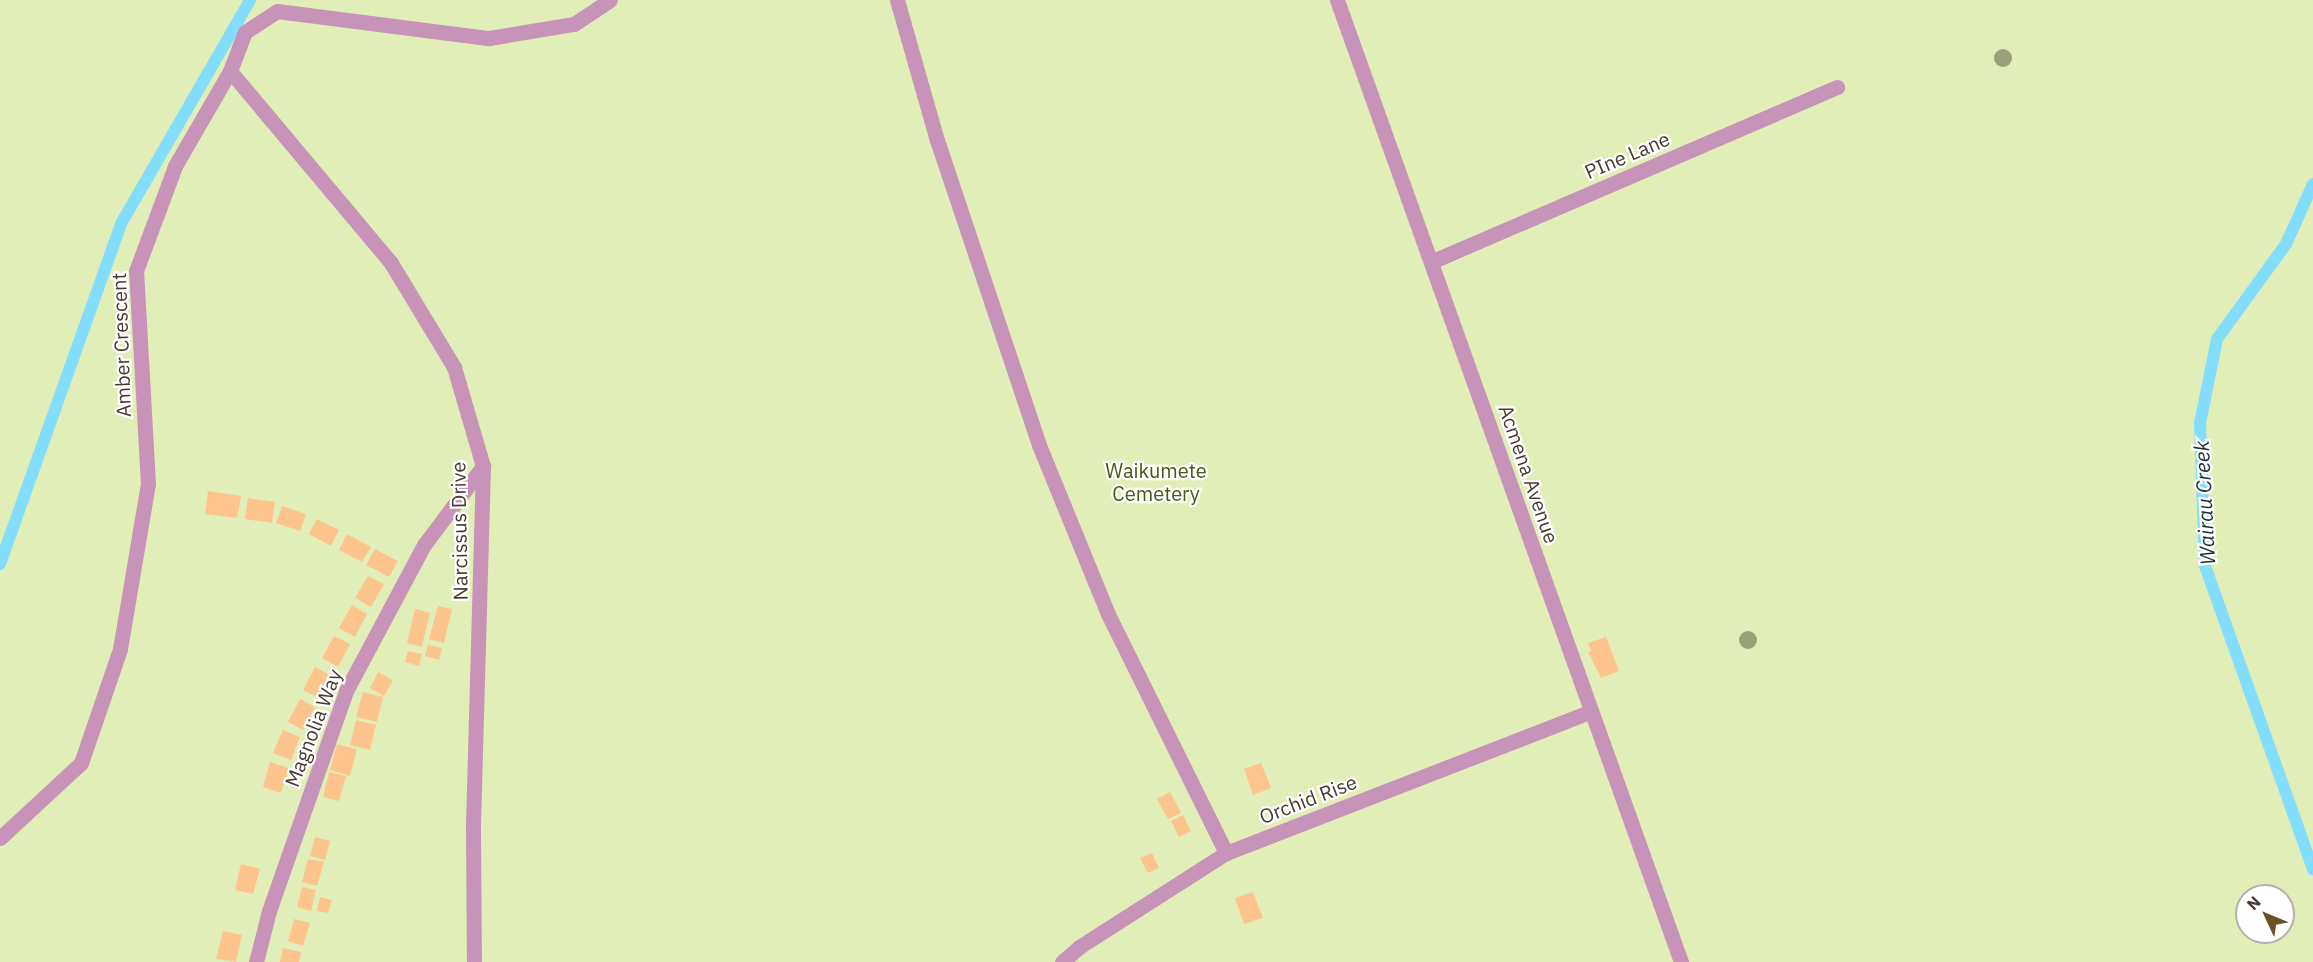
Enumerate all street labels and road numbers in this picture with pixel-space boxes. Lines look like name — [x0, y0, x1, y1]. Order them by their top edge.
street label: PIne Lane — [1581, 126, 1673, 184]
street label: Amber Crescent — [106, 272, 136, 418]
street label: Acmena Avenue — [1494, 402, 1564, 546]
street label: Narcissus Drive — [446, 461, 472, 601]
street label: Magnolia Way — [280, 666, 346, 790]
street label: Orchid Rise — [1256, 769, 1360, 829]

